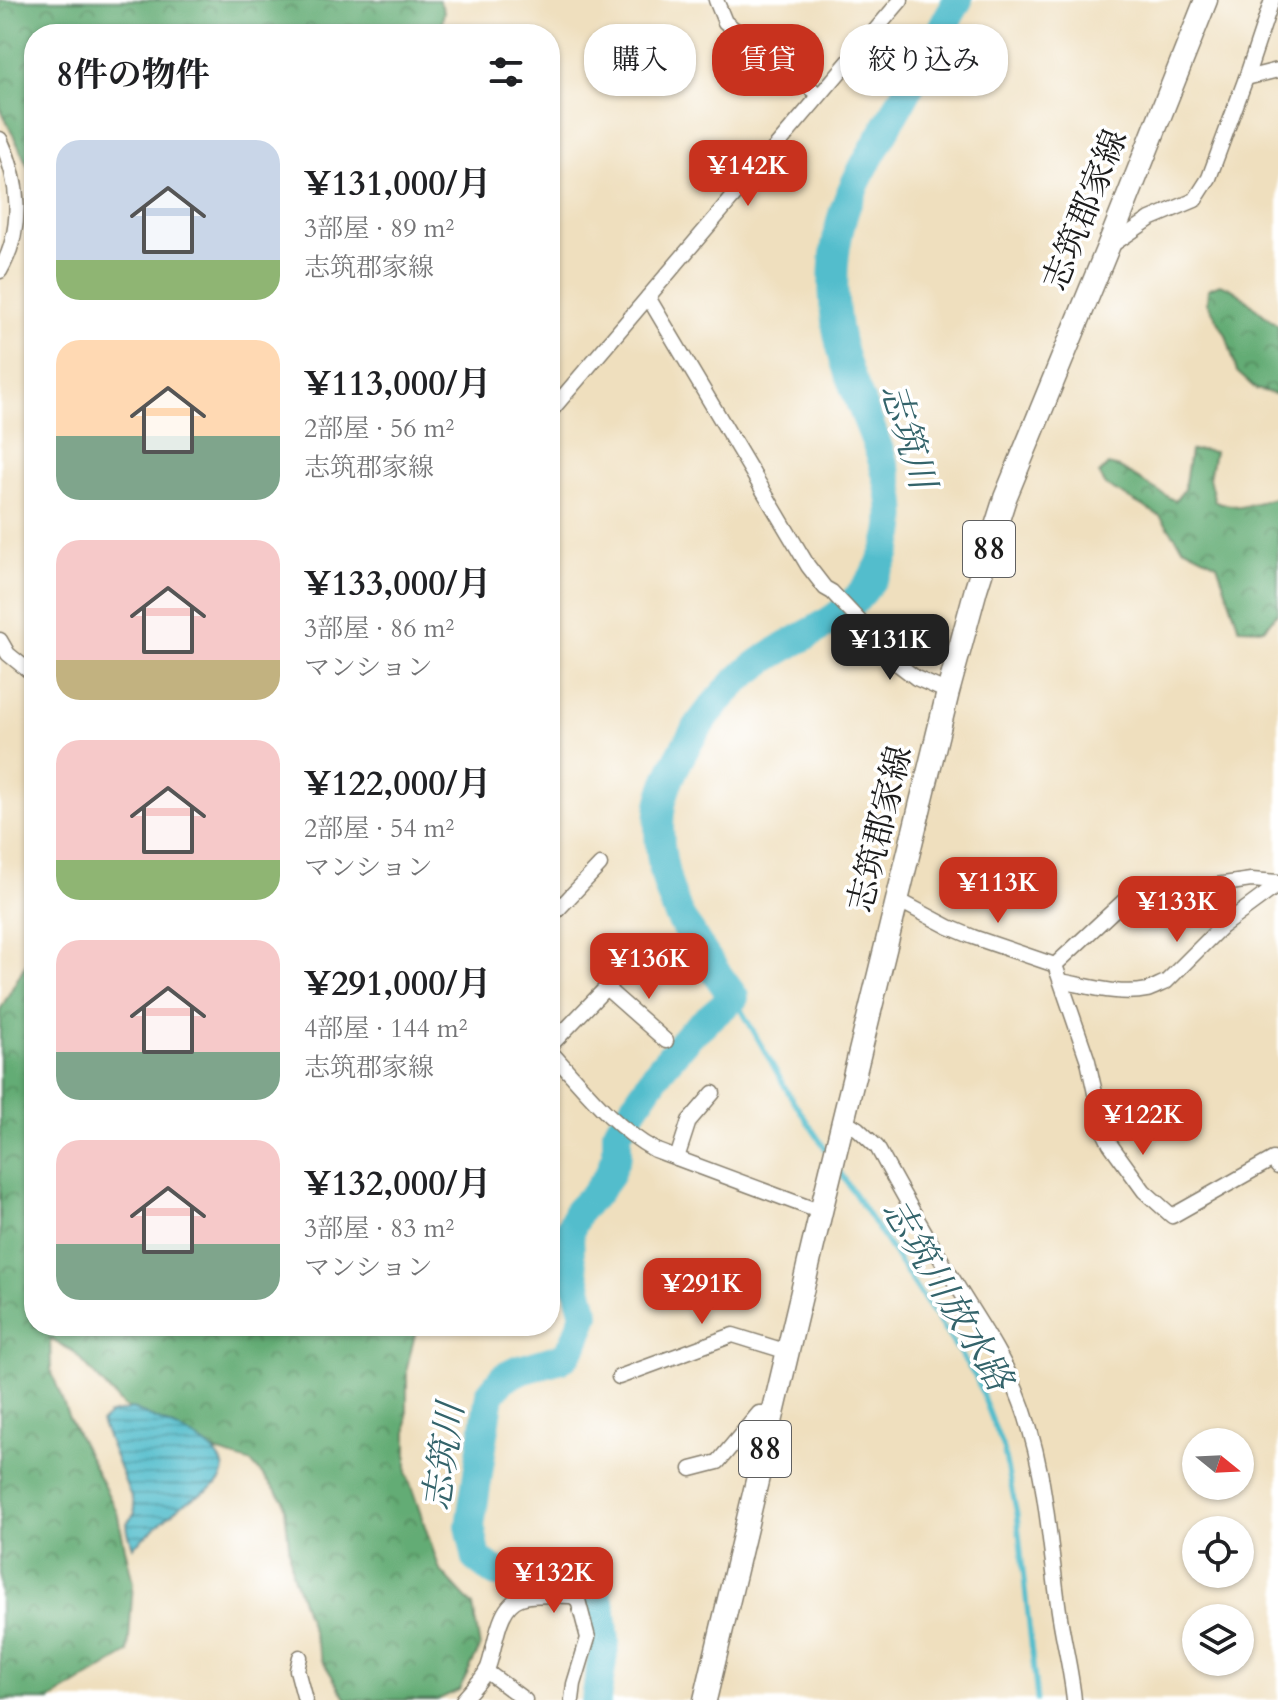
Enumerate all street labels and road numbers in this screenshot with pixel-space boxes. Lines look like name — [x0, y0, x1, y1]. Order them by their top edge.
street label: 志筑郡家線 — [1032, 123, 1138, 297]
road number: 88 — [963, 521, 1015, 577]
street label: 志筑郡家線 — [837, 741, 923, 917]
road number: 88 — [739, 1421, 791, 1477]

